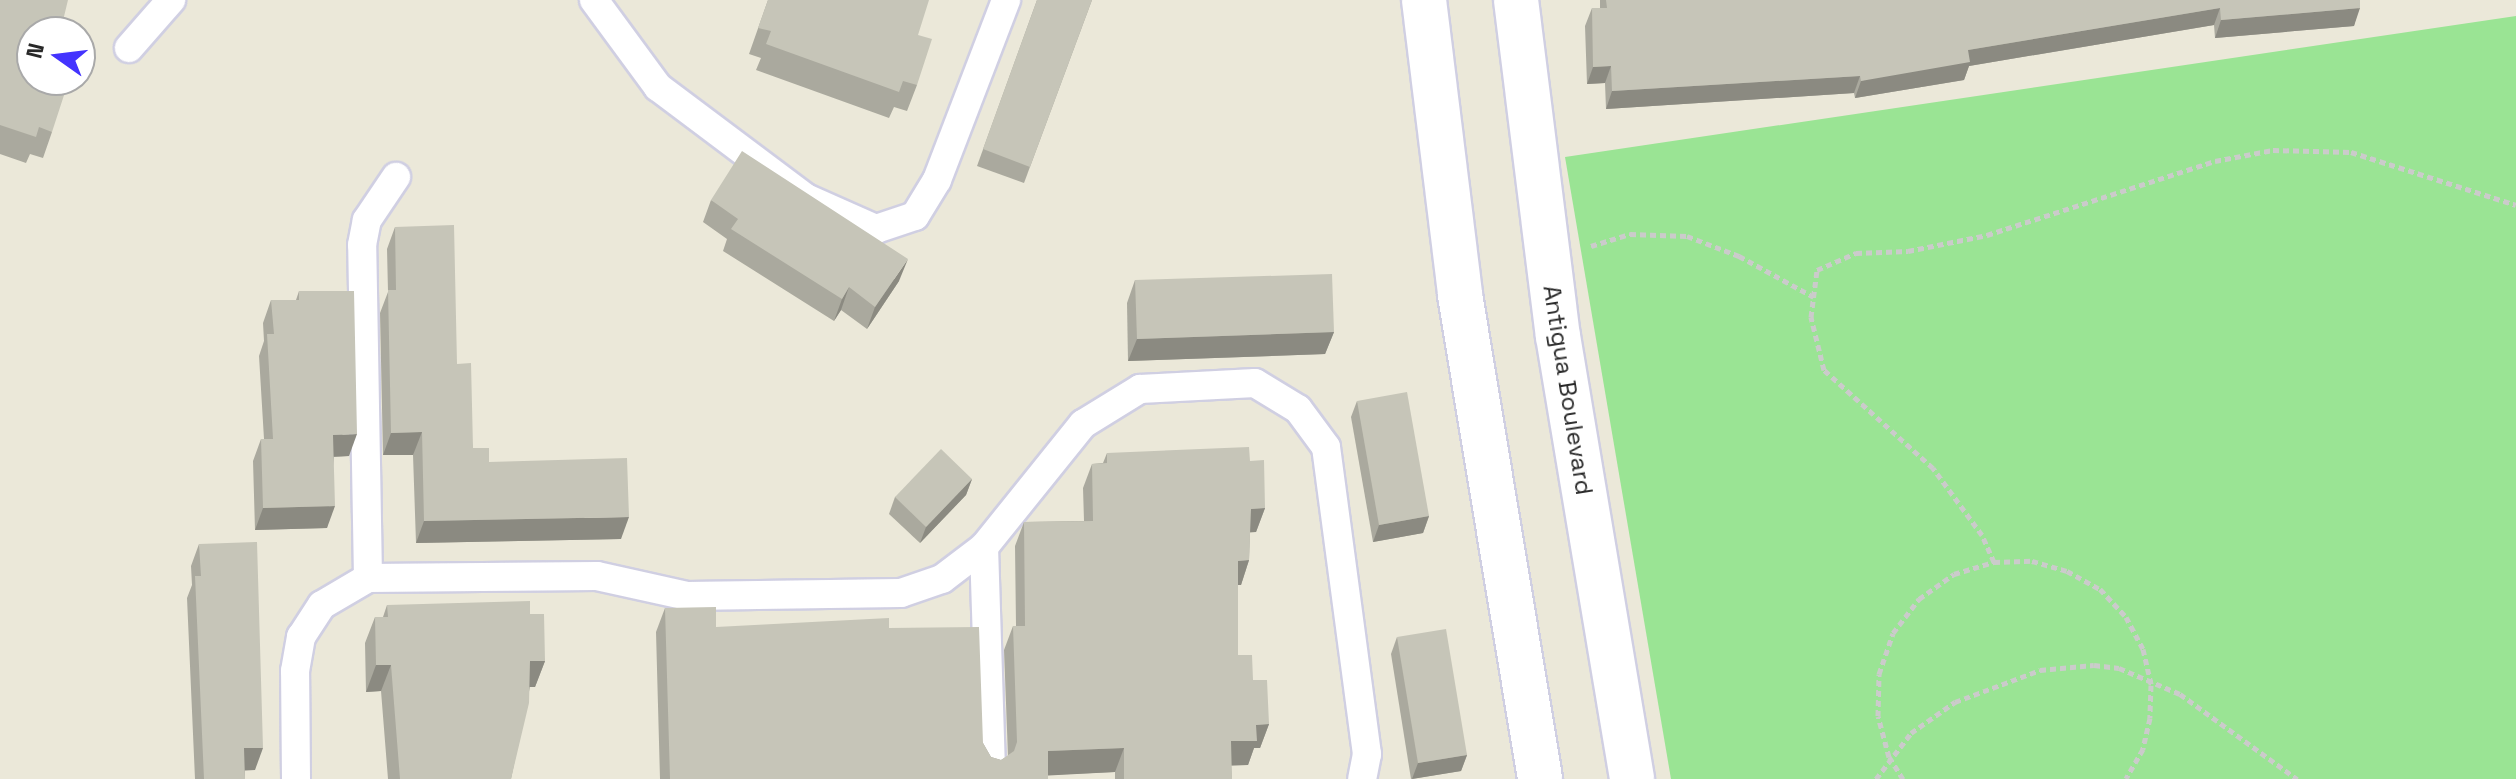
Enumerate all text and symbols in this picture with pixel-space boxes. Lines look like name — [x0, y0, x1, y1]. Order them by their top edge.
north arrow — [16, 16, 96, 96]
text: N — [19, 40, 50, 61]
street label: Antigua Boulevard — [1537, 283, 1599, 497]

